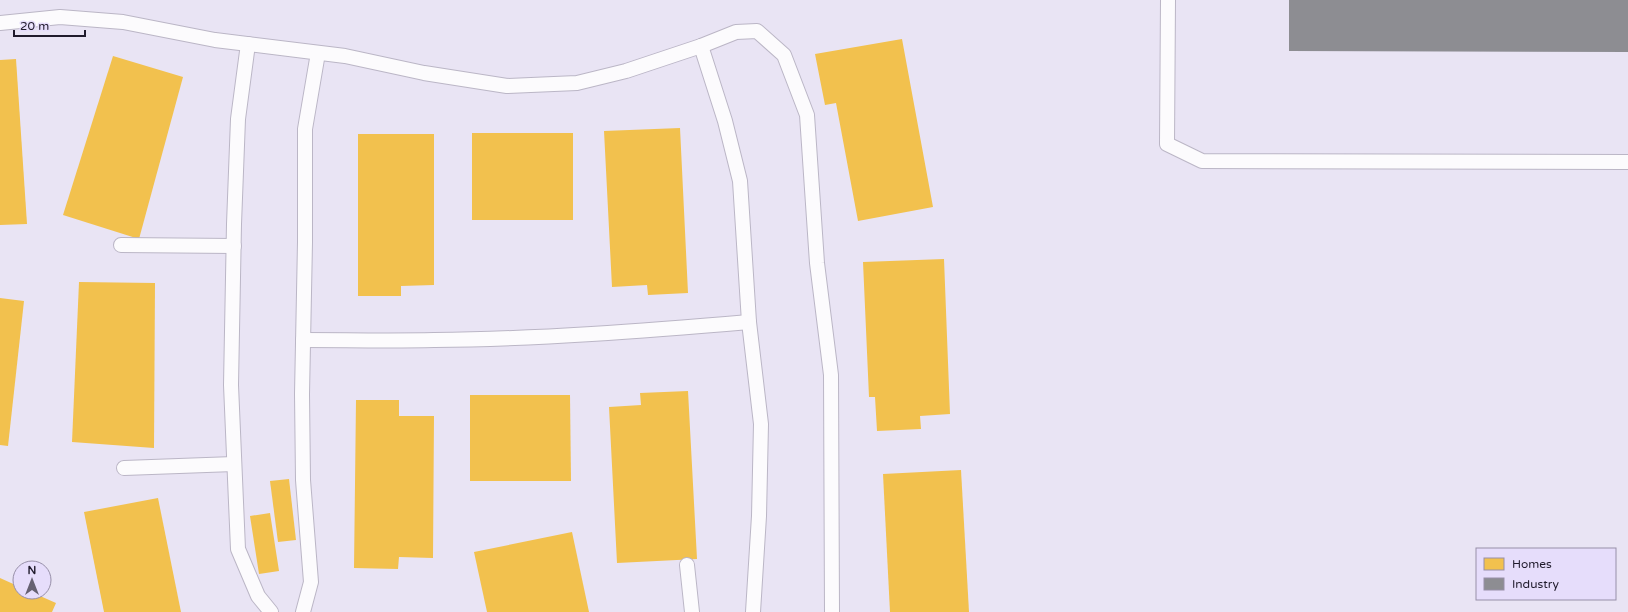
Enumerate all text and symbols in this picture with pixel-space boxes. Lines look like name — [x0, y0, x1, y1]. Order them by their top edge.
scale bar — [14, 12, 85, 38]
text: 20 m — [20, 19, 49, 33]
legend — [1476, 548, 1616, 600]
text: Homes — [1512, 557, 1552, 571]
north arrow — [12, 560, 52, 600]
text: N — [28, 564, 36, 577]
text: Industry — [1512, 577, 1559, 591]

